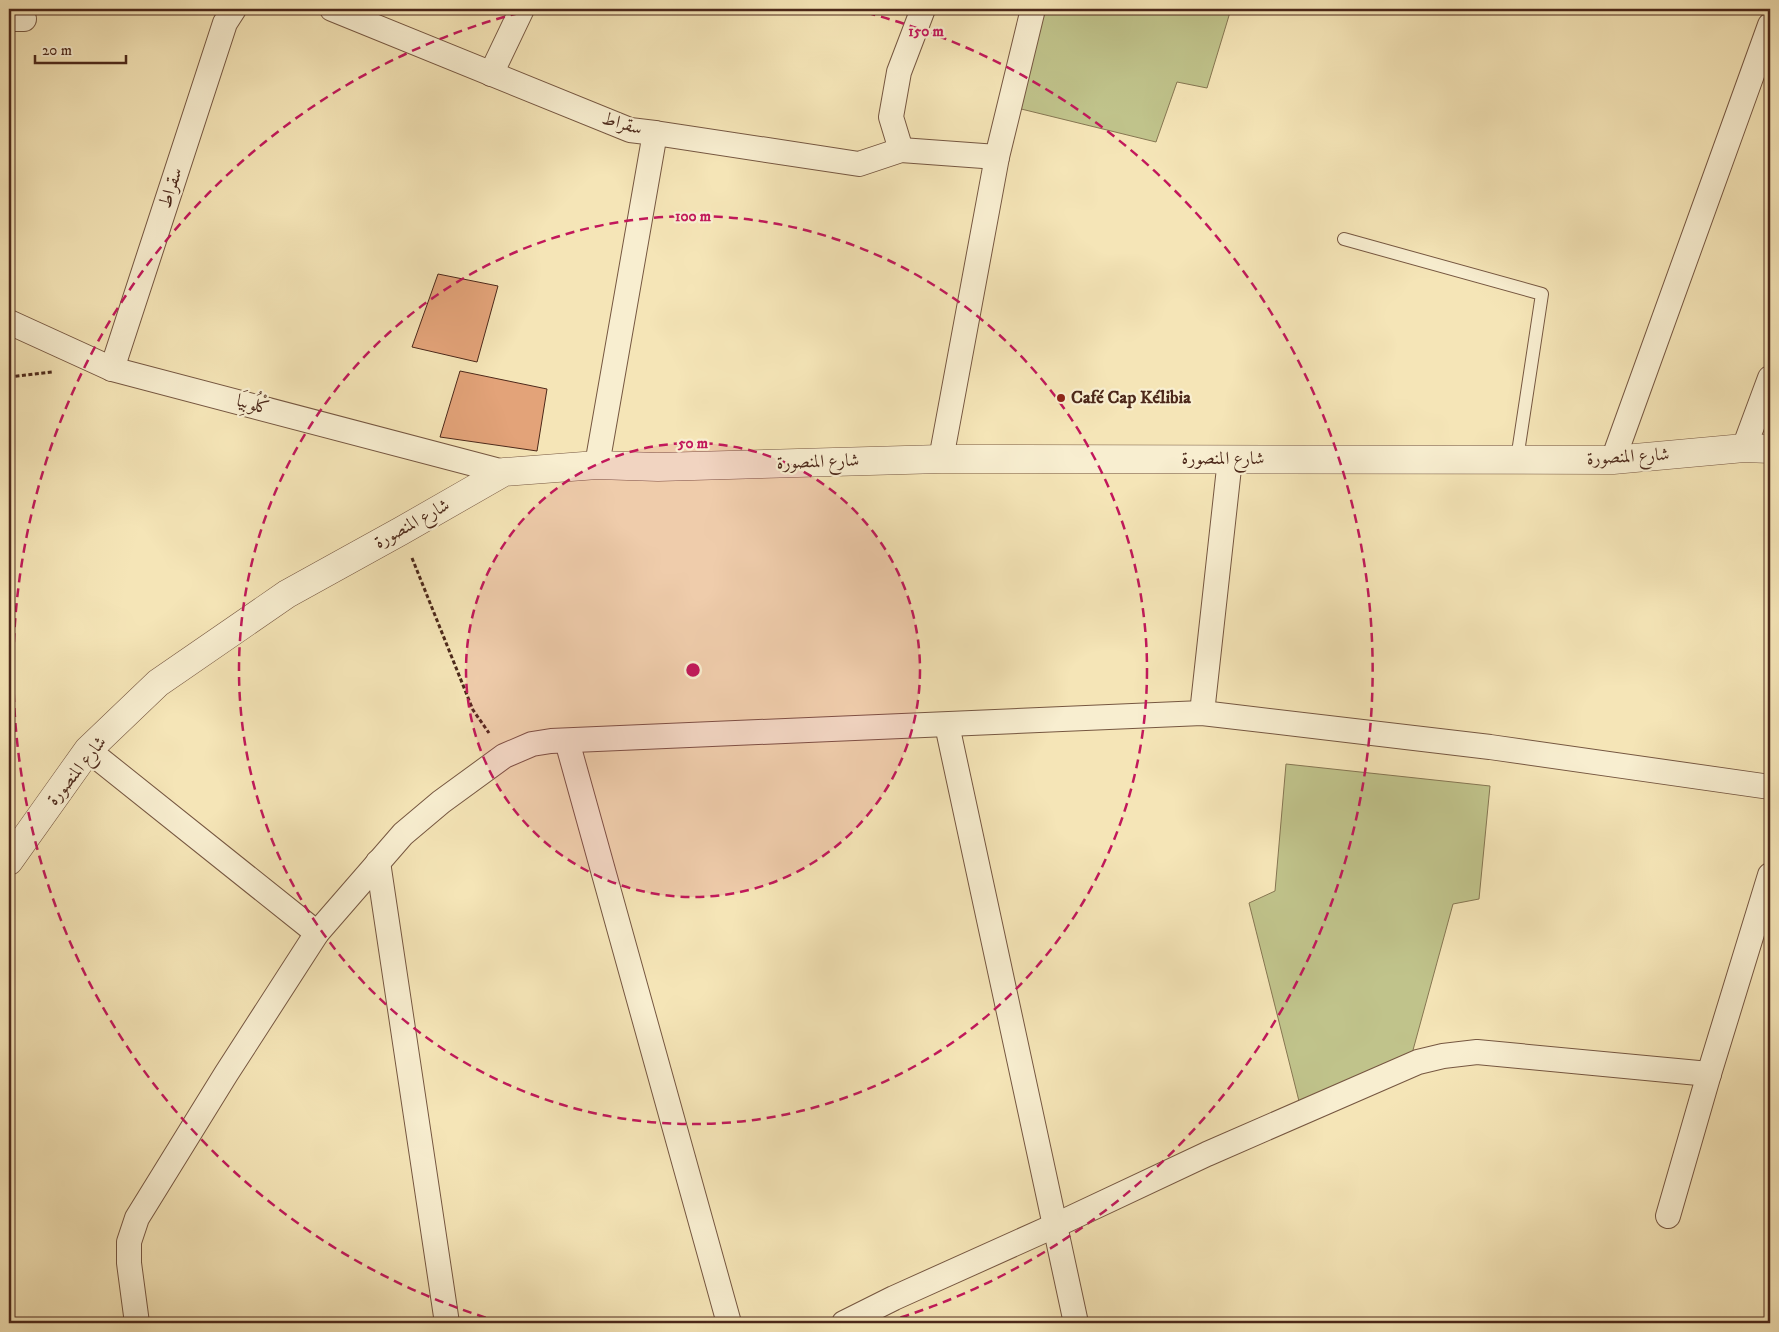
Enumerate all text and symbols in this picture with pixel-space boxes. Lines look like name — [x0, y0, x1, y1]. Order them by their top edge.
text: 150 m — [908, 22, 944, 41]
scale bar — [35, 32, 126, 64]
text: 20 m — [42, 41, 72, 60]
street label: سقراط — [599, 107, 645, 141]
street label: سقراط — [154, 165, 188, 211]
text: 100 m — [675, 207, 712, 226]
street label: كْلُوبِيَا — [233, 385, 273, 423]
place label: Café Cap Kélibia — [1071, 387, 1191, 409]
marker: Café Cap Kélibia — [1055, 392, 1067, 404]
text: 50 m — [677, 434, 709, 453]
street label: شارع المنصورة — [1586, 444, 1670, 473]
street label: شارع المنصورة — [1182, 448, 1264, 473]
street label: شارع المنصورة — [776, 450, 860, 477]
street label: شارع المنصورة — [370, 494, 455, 556]
centre of rings — [684, 661, 702, 679]
street label: شارع المنصورة — [42, 732, 114, 812]

